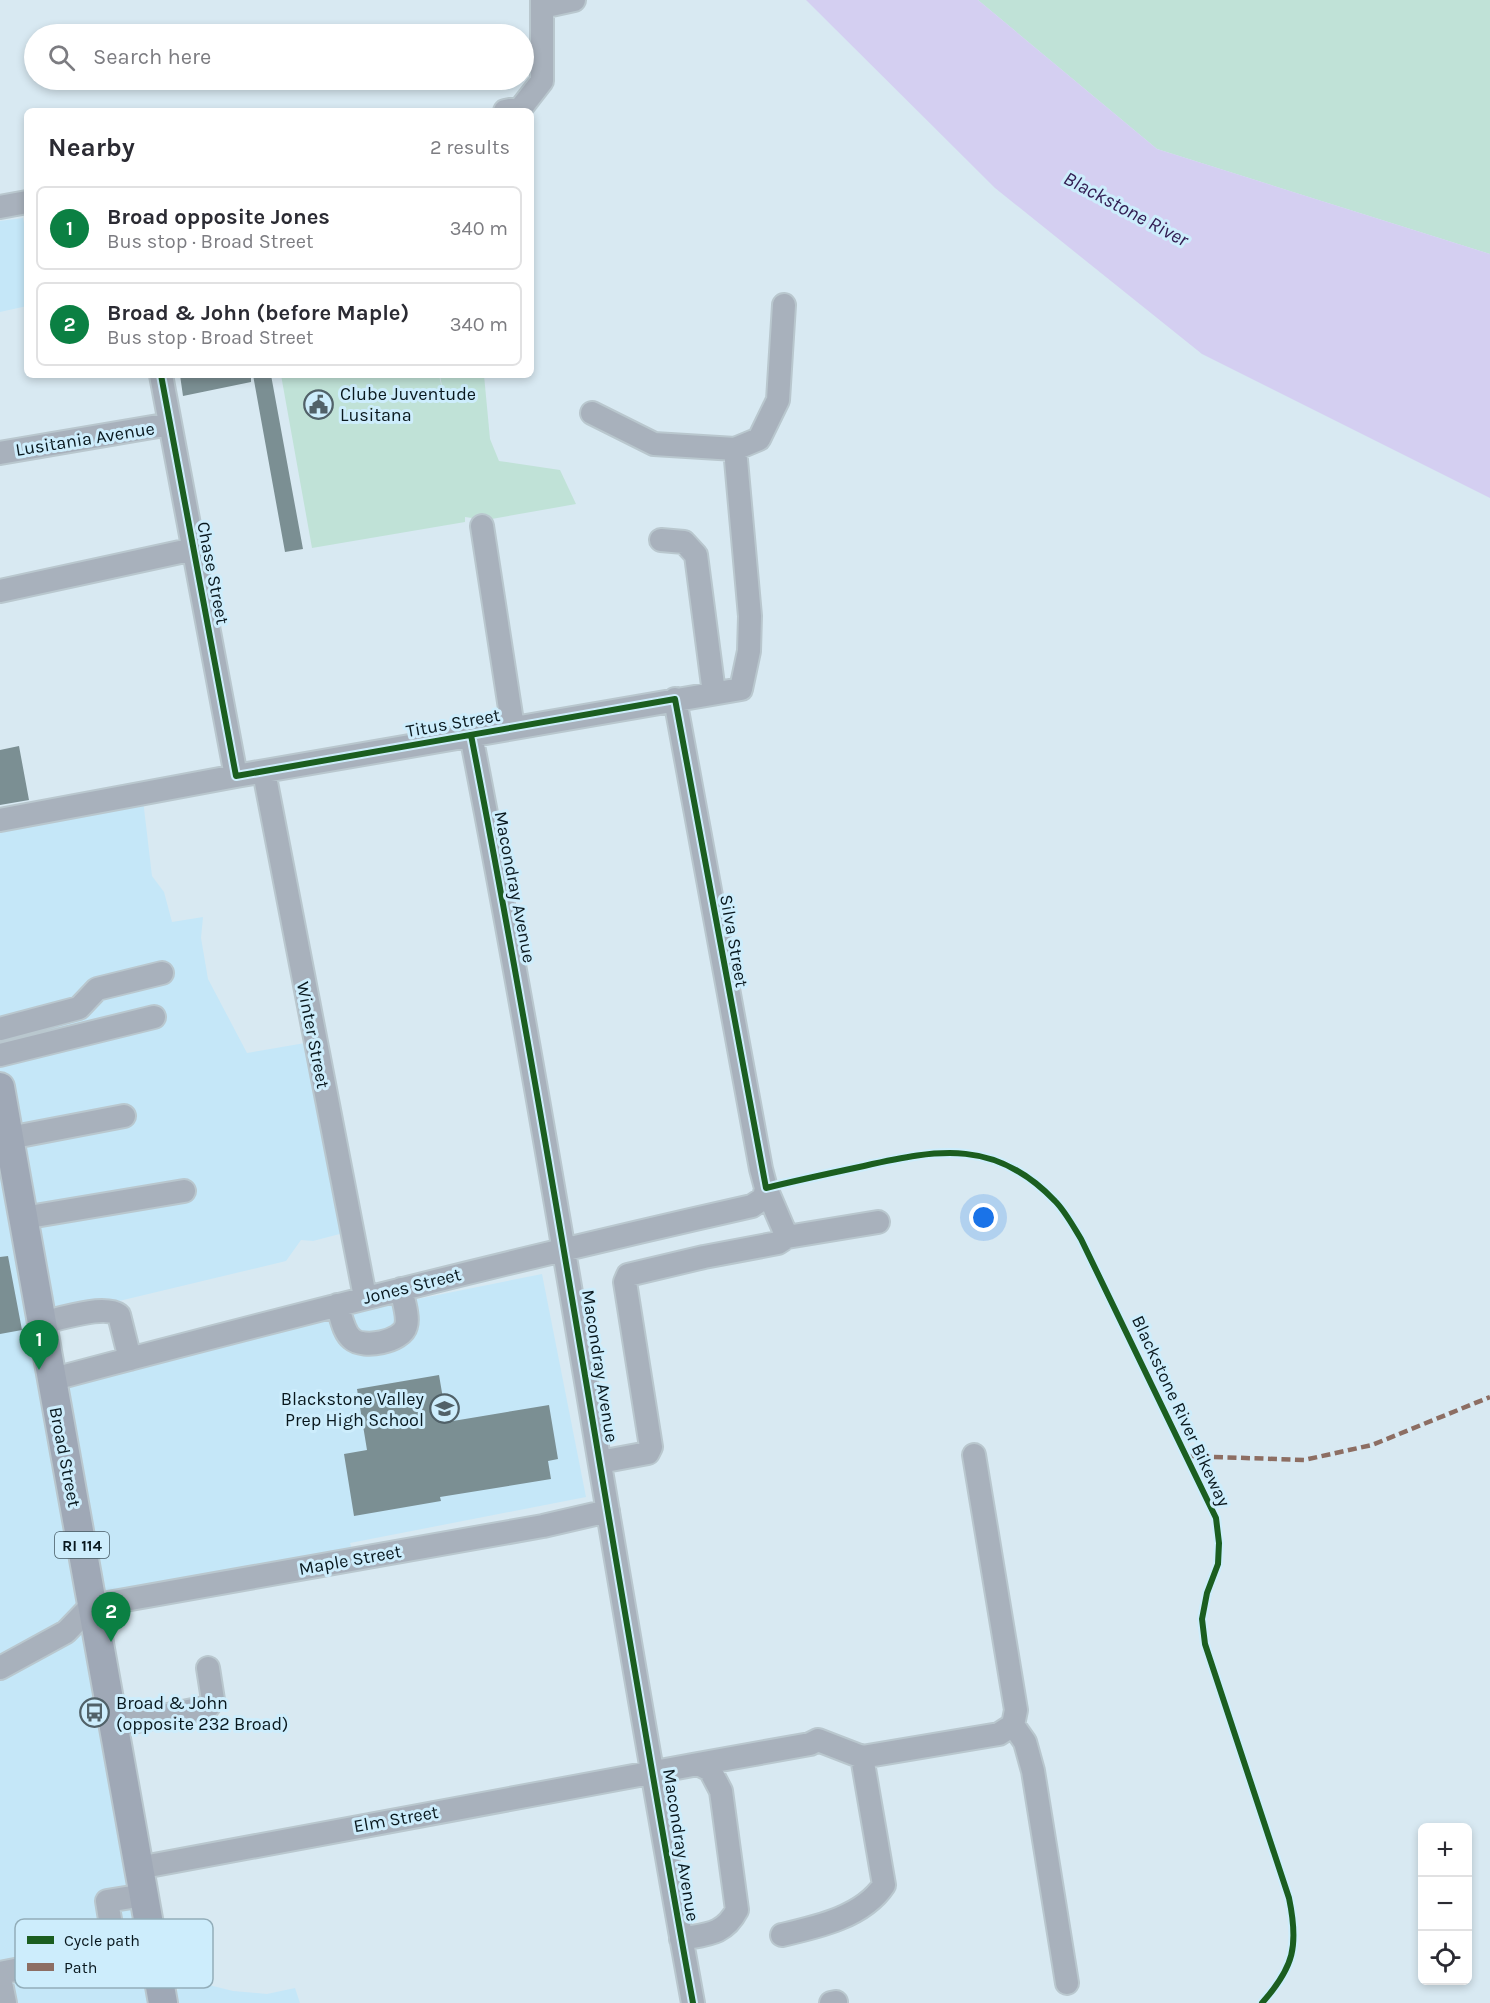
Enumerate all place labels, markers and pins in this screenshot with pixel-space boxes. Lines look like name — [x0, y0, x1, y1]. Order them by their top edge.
place label: Clube Juventude Lusitana — [340, 383, 476, 426]
public building icon: Clube Juventude Lusitana — [303, 388, 335, 420]
pin: 1 — [20, 1320, 58, 1370]
place label: Blackstone Valley Prep High School — [281, 1388, 425, 1431]
school or university icon: Blackstone Valley Prep High School — [429, 1393, 461, 1425]
pin: 2 — [92, 1592, 130, 1642]
place label: Broad & John (opposite 232 Broad) — [116, 1692, 289, 1735]
bus stop icon: Broad & John (opposite 232 Broad) — [79, 1697, 111, 1729]

